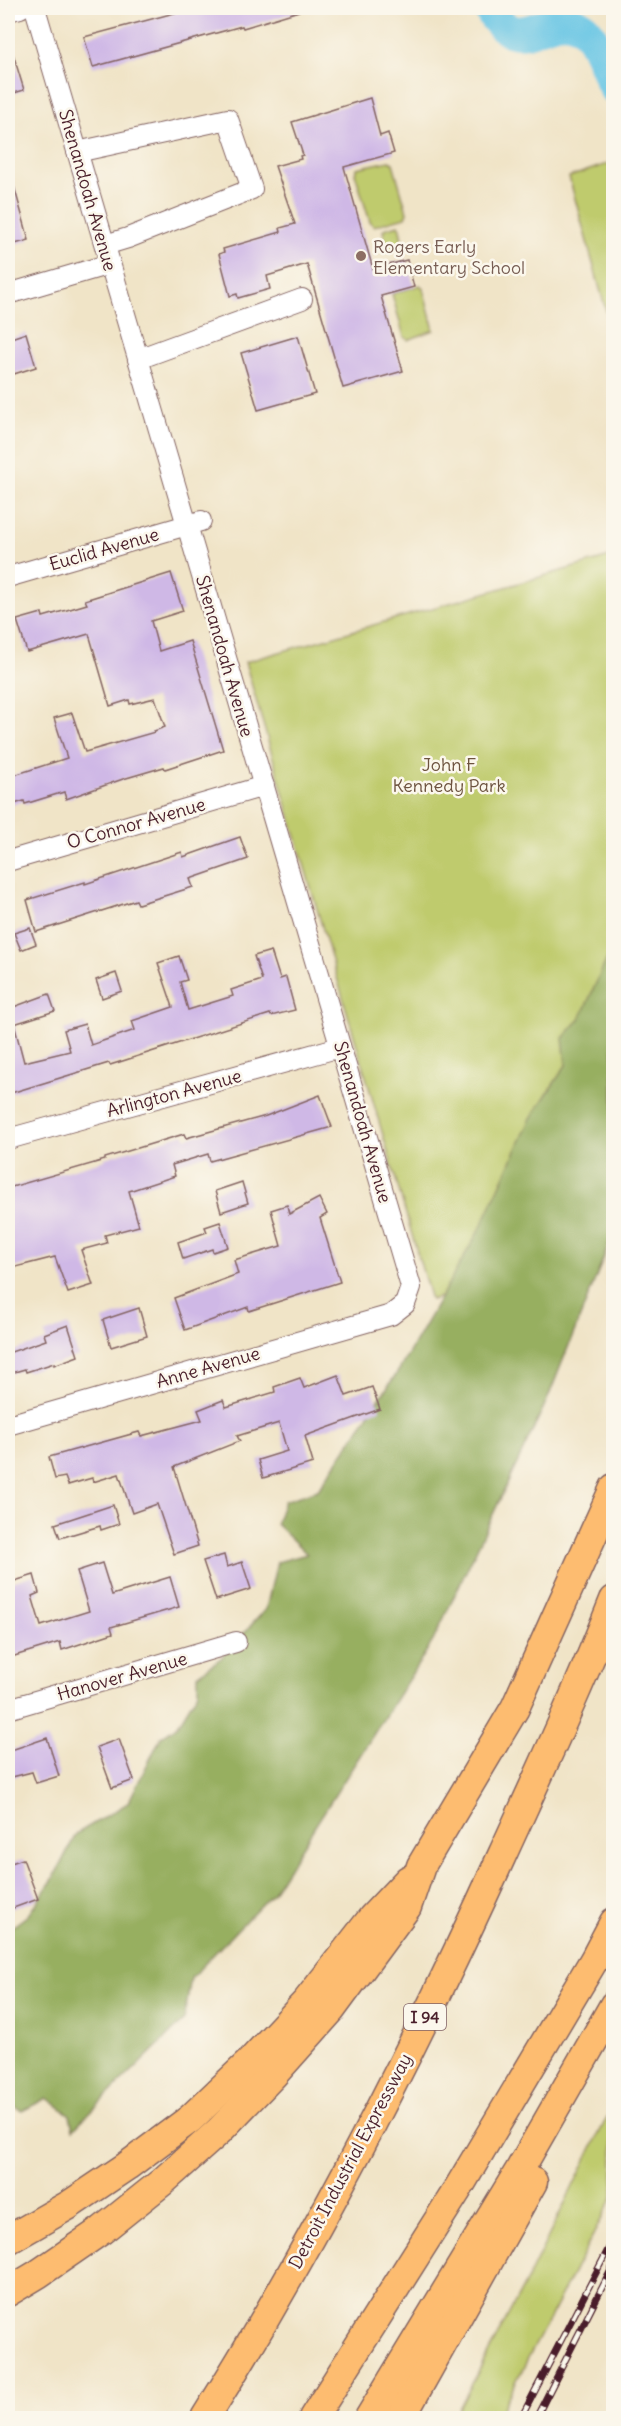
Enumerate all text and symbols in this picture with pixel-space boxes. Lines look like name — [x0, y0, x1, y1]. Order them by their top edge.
street label: Shenandoah Avenue — [54, 106, 122, 274]
place label: Rogers Early Elementary School — [373, 235, 525, 279]
marker: Rogers Early Elementary School — [354, 249, 368, 263]
street label: Euclid Avenue — [46, 522, 162, 576]
street label: Shenandoah Avenue — [191, 572, 259, 740]
park label: John F Kennedy Park — [392, 753, 506, 797]
street label: O Connor Avenue — [64, 792, 208, 854]
street label: Shenandoah Avenue — [329, 1038, 397, 1206]
street label: Arlington Avenue — [104, 1064, 244, 1122]
street label: Anne Avenue — [154, 1341, 262, 1393]
street label: Hanover Avenue — [54, 1646, 190, 1706]
road number: I 94 — [404, 2004, 446, 2030]
street label: Detroit Industrial Expressway — [283, 2049, 417, 2273]

